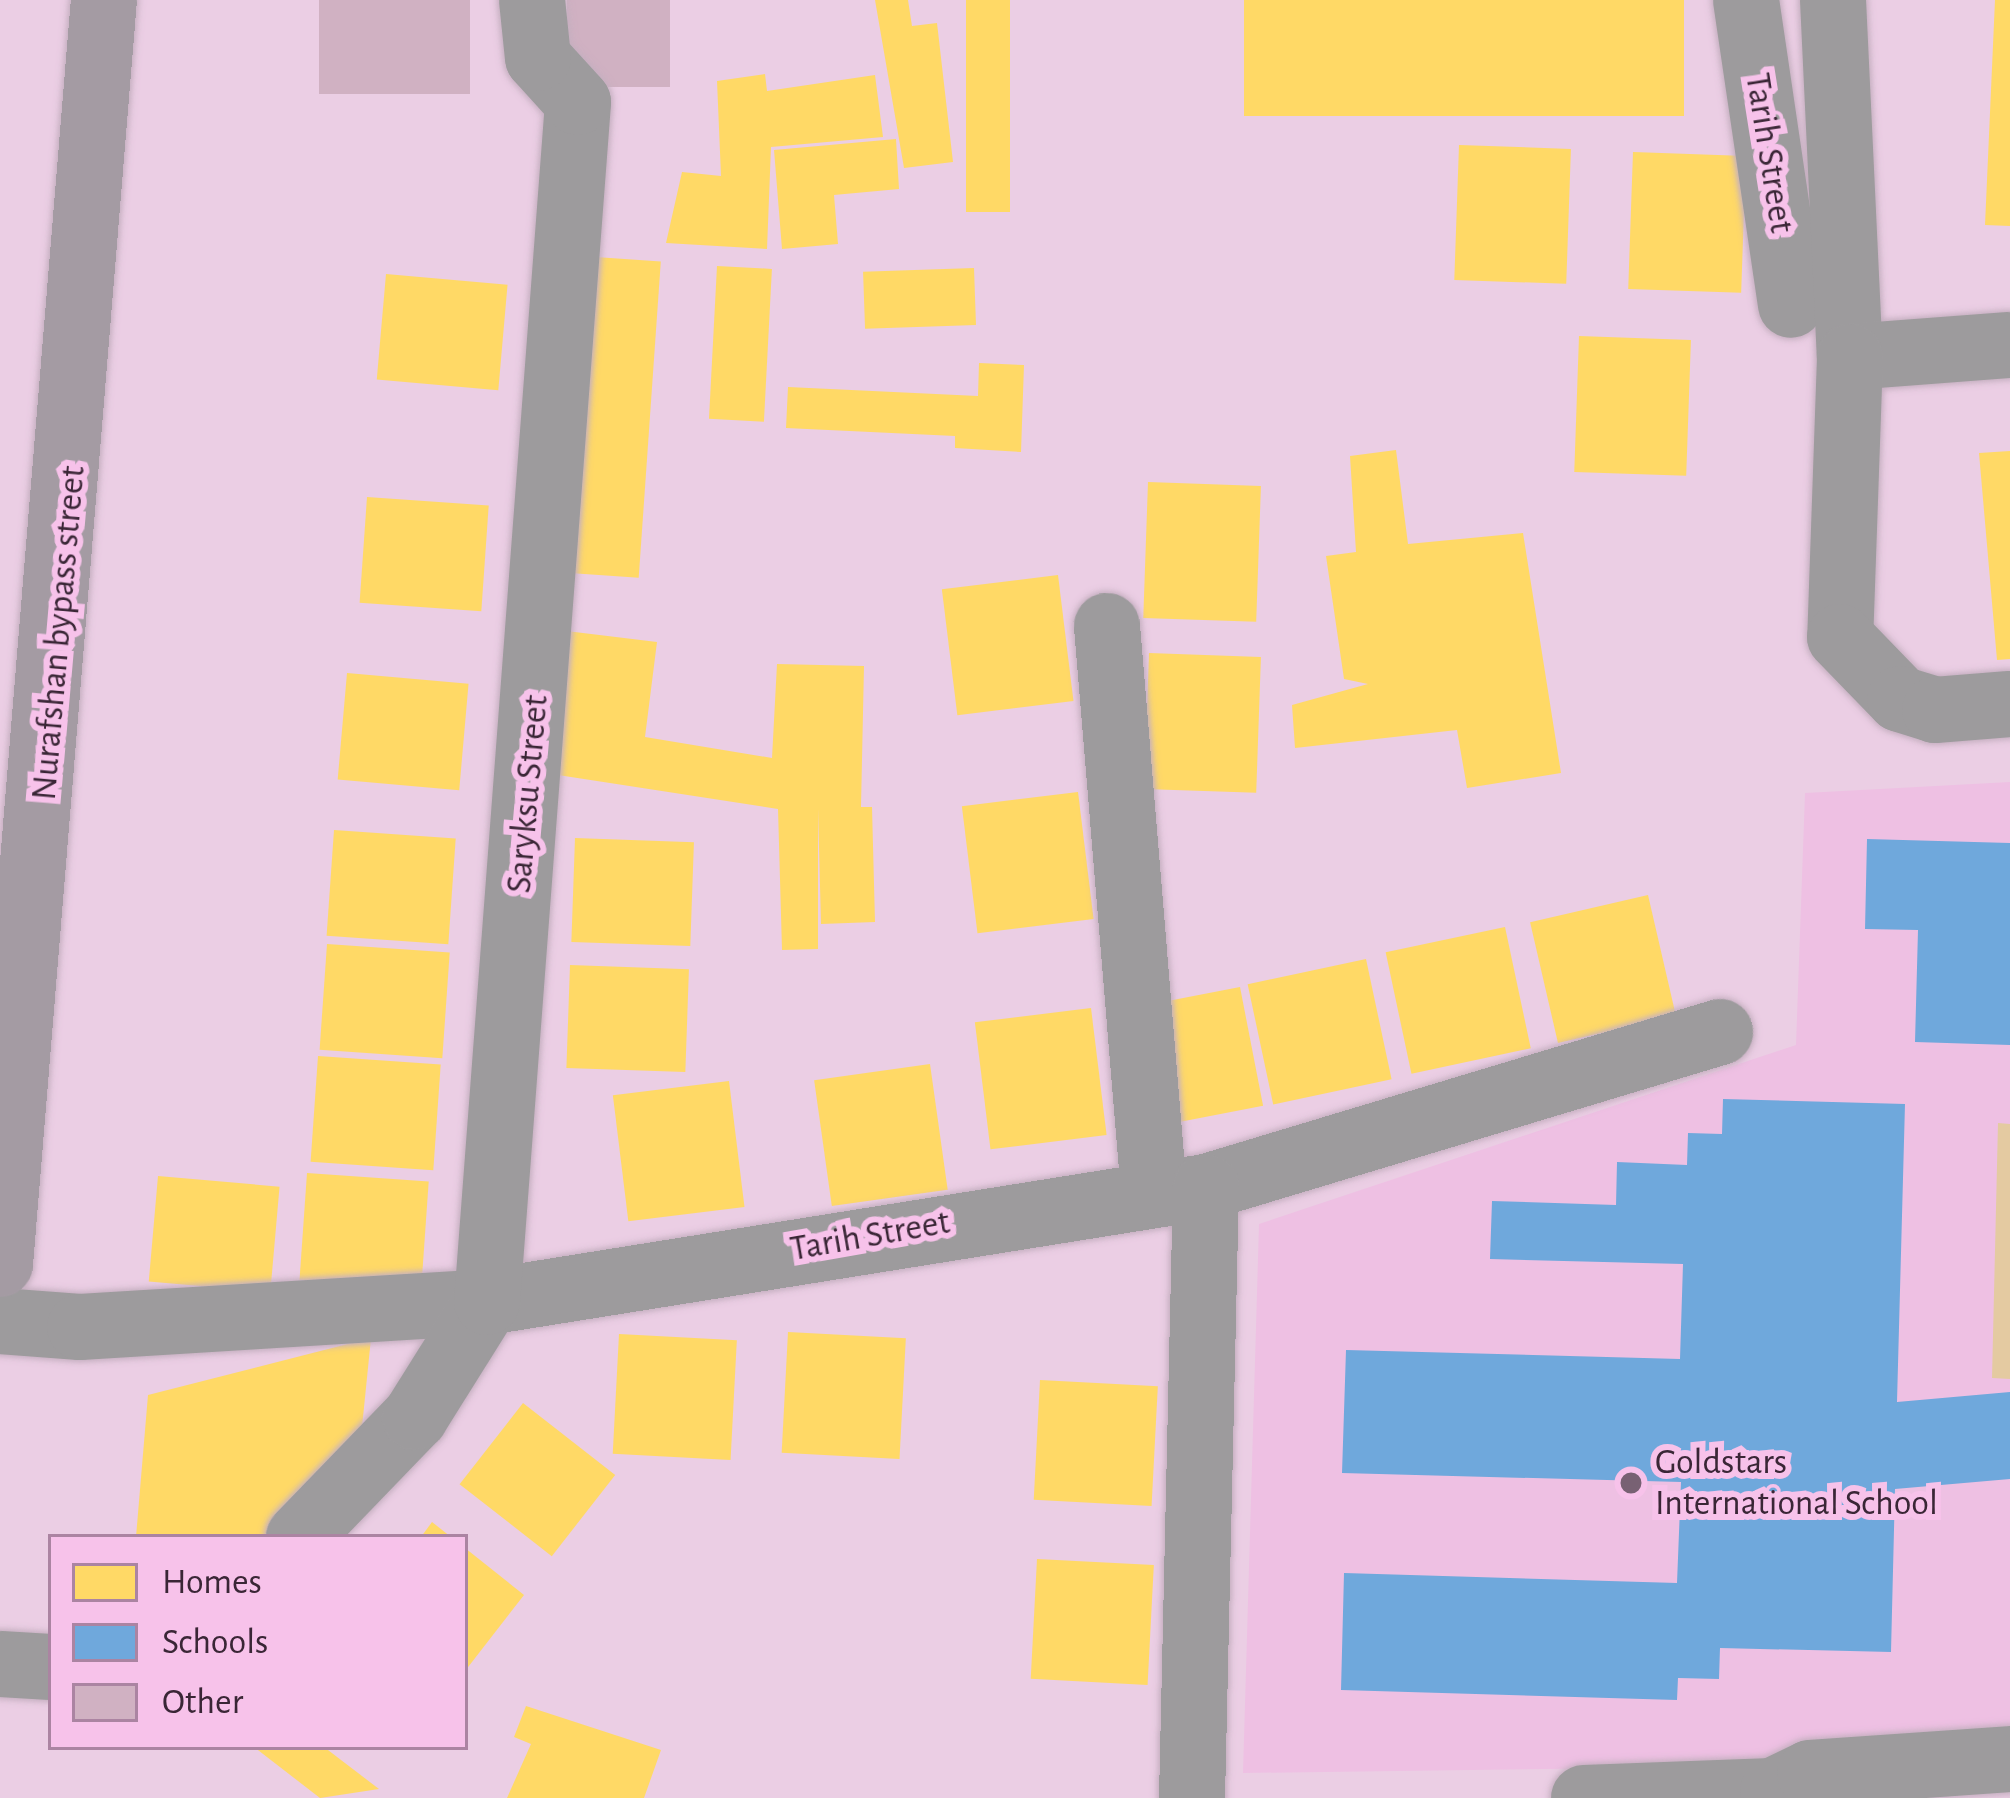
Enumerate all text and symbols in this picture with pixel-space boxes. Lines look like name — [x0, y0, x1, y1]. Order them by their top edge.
street label: Tarih Street — [1735, 70, 1803, 236]
street label: Nurafshan bypass street — [23, 464, 95, 802]
street label: Saryksu Street — [498, 693, 558, 895]
street label: Tarih Street — [787, 1201, 953, 1271]
place label: Goldstars International School — [1655, 1440, 1938, 1525]
marker: Goldstars International School — [1618, 1470, 1644, 1496]
legend — [48, 1534, 468, 1750]
text: Homes — [162, 1564, 262, 1600]
text: Schools — [162, 1624, 268, 1660]
text: Other — [162, 1684, 243, 1720]

